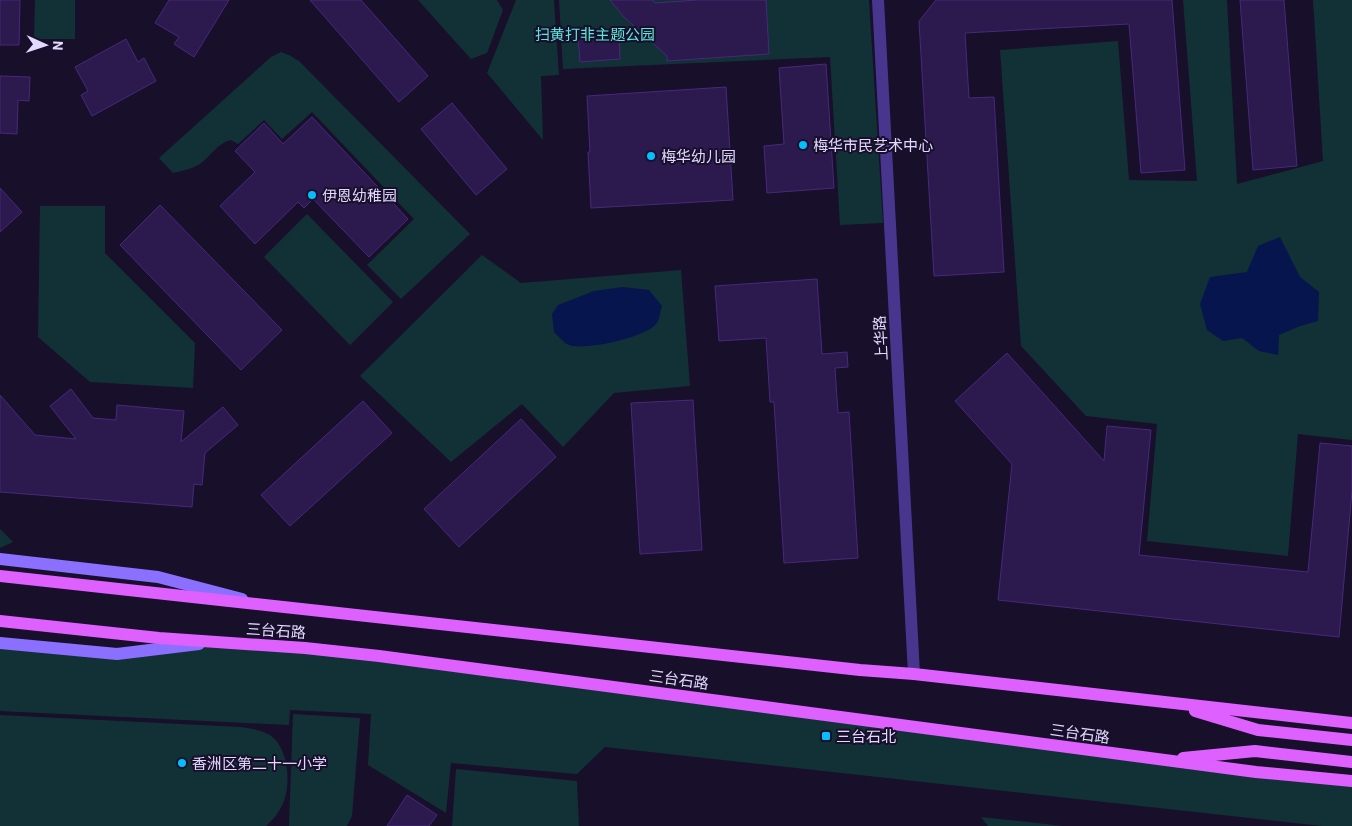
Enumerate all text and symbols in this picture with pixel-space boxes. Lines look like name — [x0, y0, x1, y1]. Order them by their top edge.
north arrow — [20, 20, 70, 70]
park label: 扫黄打非主题公园 — [535, 25, 655, 43]
text: N — [50, 41, 67, 51]
place label: 梅华市民艺术中心 — [813, 136, 933, 154]
marker: 梅华市民艺术中心 — [797, 139, 809, 151]
place label: 梅华幼儿园 — [661, 147, 736, 165]
marker: 梅华幼儿园 — [645, 150, 657, 162]
place label: 伊恩幼稚园 — [322, 186, 397, 204]
marker: 伊恩幼稚园 — [306, 189, 318, 201]
street label: 上华路 — [870, 315, 890, 361]
street label: 三台石路 — [245, 619, 307, 641]
street label: 三台石路 — [648, 666, 710, 692]
street label: 三台石路 — [1049, 720, 1111, 746]
place label: 三台石北 — [836, 727, 896, 745]
marker: 三台石北 — [820, 730, 832, 742]
place label: 香洲区第二十一小学 — [192, 754, 327, 772]
marker: 香洲区第二十一小学 — [176, 757, 188, 769]

